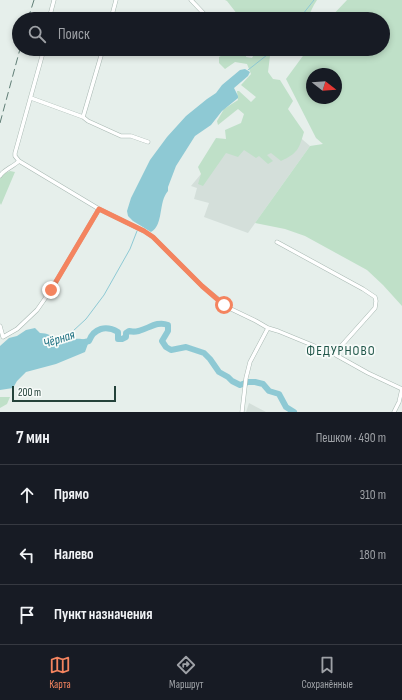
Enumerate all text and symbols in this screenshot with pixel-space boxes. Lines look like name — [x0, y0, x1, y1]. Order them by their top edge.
search box — [12, 12, 390, 56]
icon: search — [26, 23, 48, 45]
text: Поиск — [58, 25, 90, 44]
north arrow — [306, 68, 342, 104]
route end — [42, 281, 60, 299]
route start — [215, 296, 233, 314]
water label: Чёрная — [41, 326, 77, 352]
district label: ФЕДУРНОВО — [306, 342, 376, 359]
scale bar — [12, 384, 116, 403]
text: 200 m — [18, 386, 41, 399]
text: 7 мин — [16, 428, 50, 448]
text: Пешком · 490 m — [316, 430, 386, 446]
icon: ahead — [16, 484, 38, 506]
text: Прямо — [54, 485, 89, 504]
text: 310 m — [360, 487, 386, 503]
icon: left — [16, 544, 38, 566]
text: Налево — [54, 545, 94, 564]
text: 180 m — [360, 547, 386, 563]
icon: arrive — [16, 604, 38, 626]
text: Пункт назначения — [54, 605, 152, 624]
tab: Карта — [49, 654, 71, 691]
tab: Маршрут — [169, 654, 204, 691]
tab: Сохранённые — [302, 654, 353, 691]

